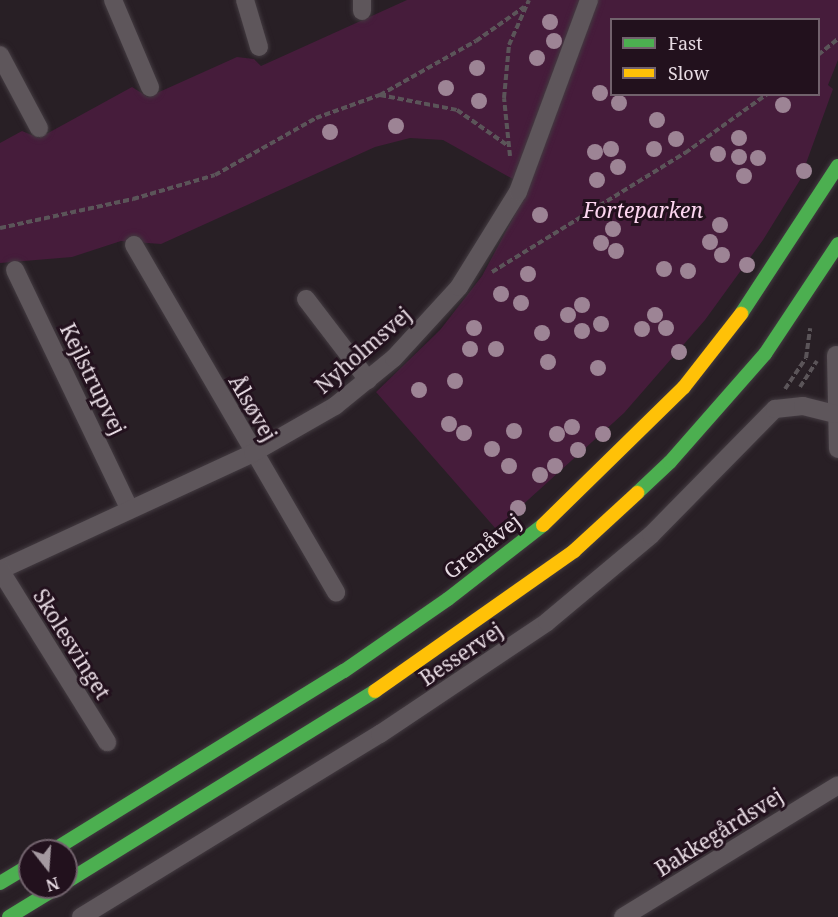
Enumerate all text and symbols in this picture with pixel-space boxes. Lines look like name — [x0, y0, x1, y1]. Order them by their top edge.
legend — [610, 18, 820, 96]
text: Fast — [668, 31, 703, 55]
text: Slow — [668, 61, 709, 85]
park label: Forteparken — [583, 197, 703, 223]
street label: Nyholmsvej — [310, 302, 416, 398]
street label: Kejlstrupvej — [55, 319, 131, 439]
street label: Ålsøvej — [224, 370, 282, 446]
street label: Grenåvej — [438, 508, 526, 584]
street label: Skolesvinget — [28, 584, 116, 704]
street label: Besservej — [415, 617, 507, 691]
street label: Bakkegårdsvej — [650, 783, 788, 881]
north arrow — [18, 839, 78, 899]
text: N — [43, 872, 62, 897]

